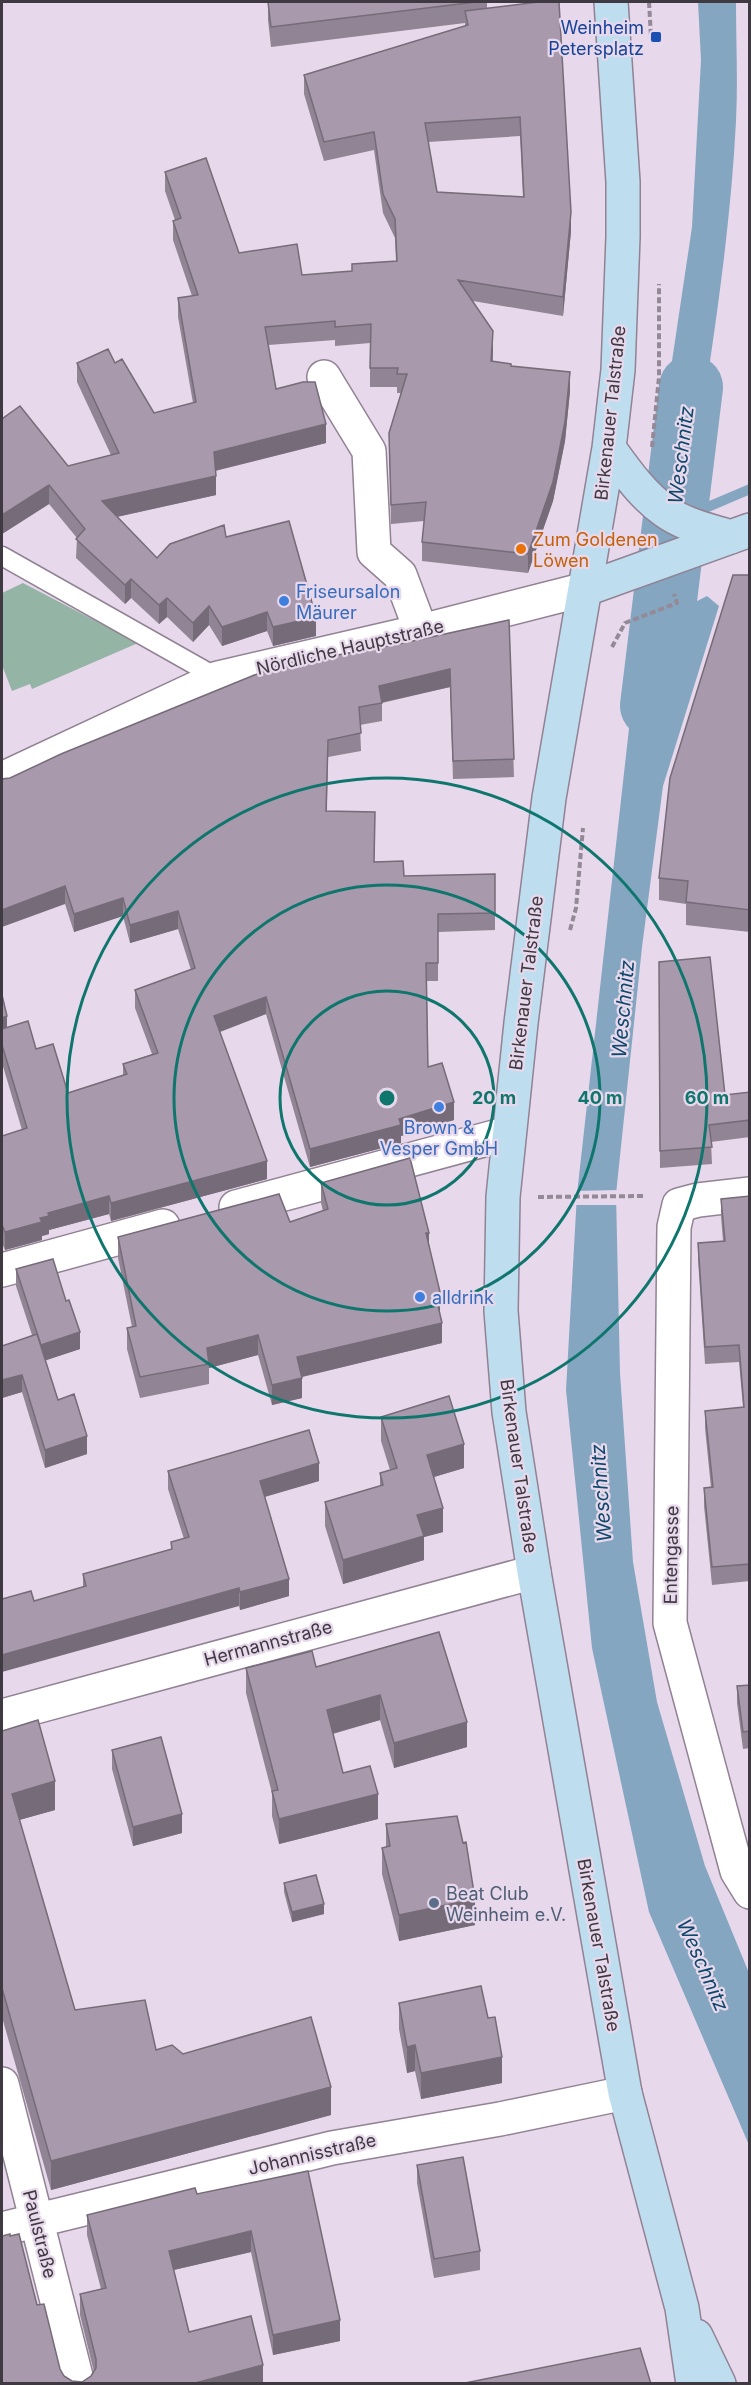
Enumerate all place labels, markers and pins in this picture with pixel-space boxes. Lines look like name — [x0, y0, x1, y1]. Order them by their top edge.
place label: Weinheim Petersplatz — [548, 17, 644, 59]
marker: Weinheim Petersplatz — [649, 30, 663, 44]
place label: Zum Goldenen Löwen — [533, 529, 658, 571]
marker: Zum Goldenen Löwen — [514, 542, 528, 556]
place label: Friseursalon Mäurer — [296, 581, 400, 623]
marker: Friseursalon Mäurer — [277, 594, 291, 608]
centre of rings — [377, 1088, 397, 1108]
marker: Brown & Vesper GmbH — [432, 1100, 446, 1114]
place label: Brown & Vesper GmbH — [380, 1117, 498, 1159]
place label: alldrink — [432, 1287, 494, 1308]
marker: alldrink — [413, 1290, 427, 1304]
place label: Beat Club Weinheim e.V. — [446, 1883, 566, 1925]
marker: Beat Club Weinheim e.V. — [427, 1896, 441, 1910]

